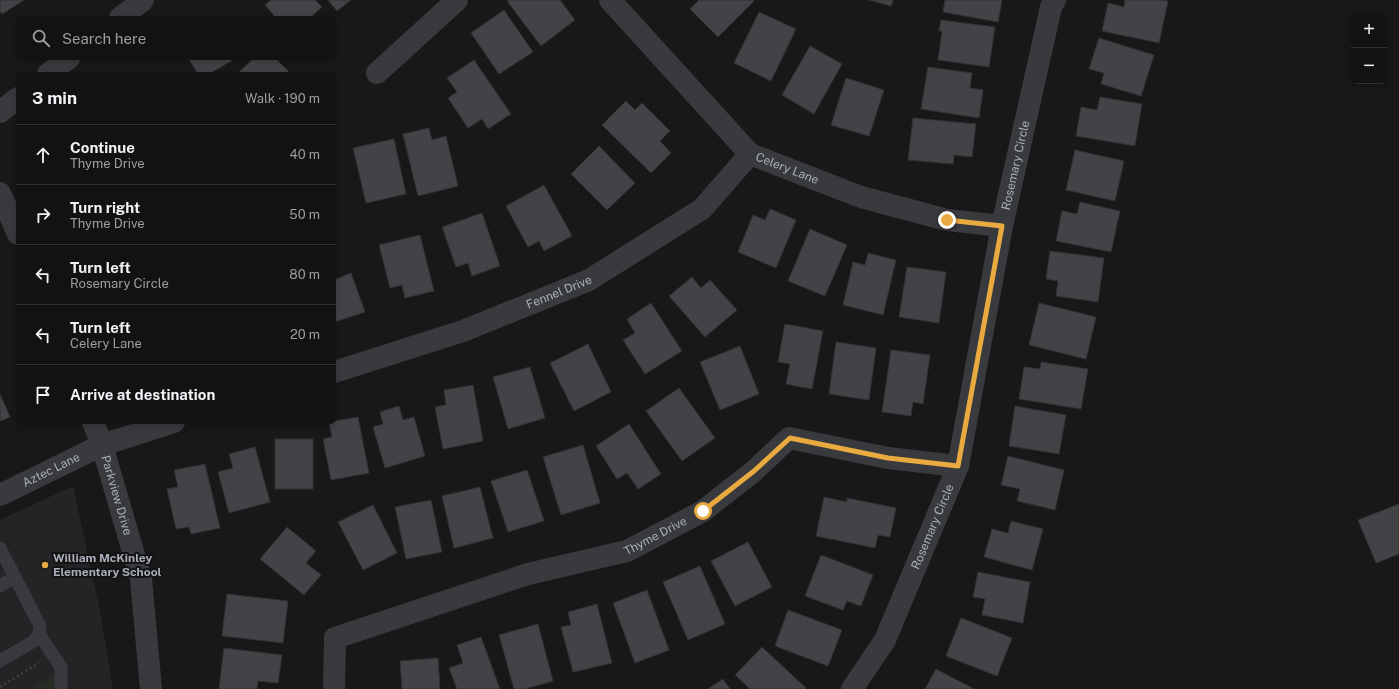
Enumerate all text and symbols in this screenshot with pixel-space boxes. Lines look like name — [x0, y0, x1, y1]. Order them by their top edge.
map controls — [1351, 12, 1387, 84]
button: + — [1351, 12, 1387, 48]
search box — [16, 16, 336, 60]
icon: search — [30, 27, 52, 49]
text: Search here — [62, 30, 146, 47]
button: − — [1351, 48, 1387, 84]
text: 3 min — [32, 88, 77, 108]
text: Walk · 190 m — [245, 91, 320, 106]
street label: Rosemary Circle — [999, 119, 1032, 211]
text: Continue — [70, 139, 135, 156]
icon: ahead — [32, 144, 54, 166]
text: 40 m — [289, 147, 320, 162]
street label: Celery Lane — [754, 150, 821, 187]
text: Thyme Drive — [70, 156, 145, 171]
text: Turn right — [70, 199, 140, 216]
icon: right — [32, 204, 54, 226]
text: 50 m — [289, 207, 320, 222]
route end — [938, 211, 956, 229]
text: Thyme Drive — [70, 216, 145, 231]
text: Turn left — [70, 259, 131, 276]
icon: left — [32, 264, 54, 286]
text: 80 m — [289, 267, 320, 282]
street label: Fennel Drive — [524, 272, 594, 312]
text: Rosemary Circle — [70, 276, 169, 291]
text: Turn left — [70, 319, 131, 336]
icon: left — [32, 324, 54, 346]
text: 20 m — [290, 327, 320, 342]
text: Celery Lane — [70, 336, 142, 351]
icon: arrive — [32, 384, 54, 406]
text: Arrive at destination — [70, 386, 215, 403]
street label: Aztec Lane — [20, 450, 82, 490]
street label: Parkview Drive — [98, 454, 135, 537]
street label: Rosemary Circle — [908, 482, 957, 571]
route start — [694, 502, 712, 520]
street label: Thyme Drive — [622, 514, 689, 558]
place label: William McKinley Elementary School — [53, 551, 162, 579]
marker: William McKinley Elementary School — [40, 560, 50, 570]

